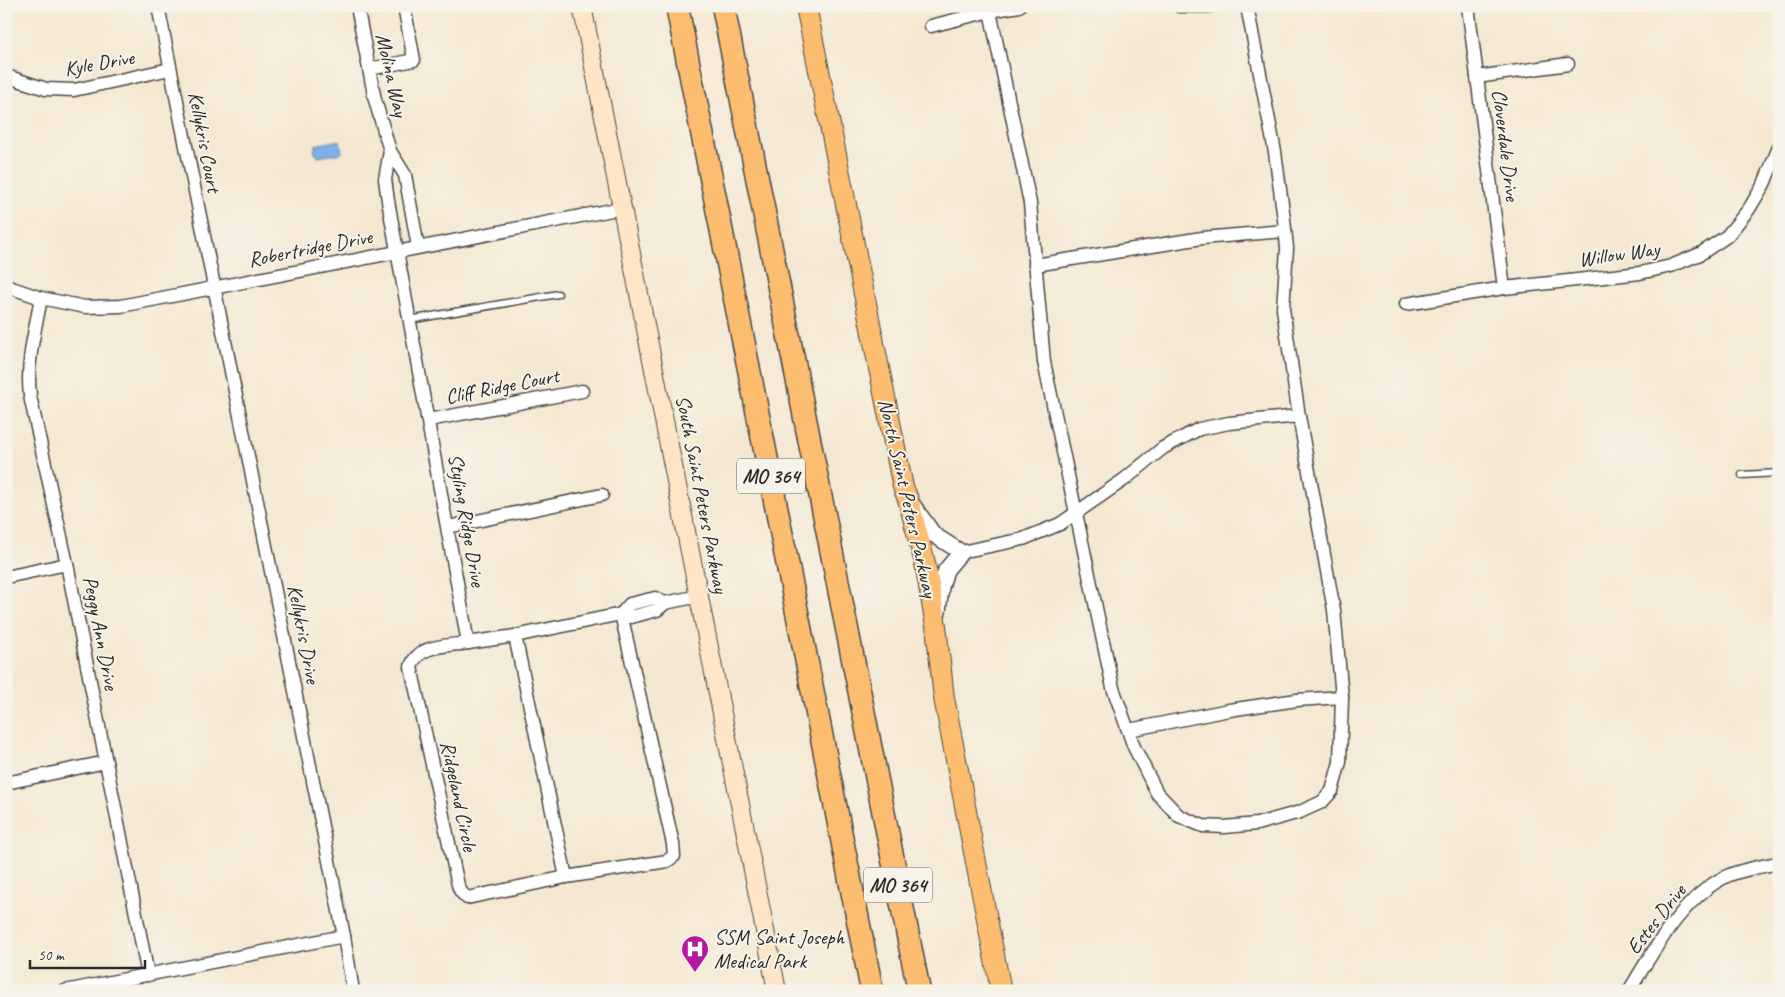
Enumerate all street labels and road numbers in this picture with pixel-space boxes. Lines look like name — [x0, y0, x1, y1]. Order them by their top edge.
street label: Molina Way — [370, 31, 415, 121]
street label: Kyle Drive — [62, 44, 137, 82]
street label: Cloverdale Drive — [1486, 88, 1526, 203]
street label: Kellykris Court — [183, 89, 228, 197]
street label: Robertridge Drive — [246, 223, 375, 273]
street label: Willow Way — [1577, 235, 1663, 273]
street label: Cliff Ridge Court — [443, 362, 563, 410]
street label: South Saint Peters Parkway — [670, 393, 734, 597]
street label: North Saint Peters Parkway — [872, 396, 944, 602]
street label: Styling Ridge Drive — [443, 452, 492, 590]
road number: MO 364 — [737, 458, 805, 494]
street label: Peggy Ann Drive — [77, 574, 125, 693]
street label: Kellykris Drive — [282, 582, 327, 688]
street label: Ridgeland Circle — [435, 739, 484, 855]
road number: MO 364 — [864, 868, 932, 902]
street label: Estes Drive — [1621, 878, 1692, 959]

